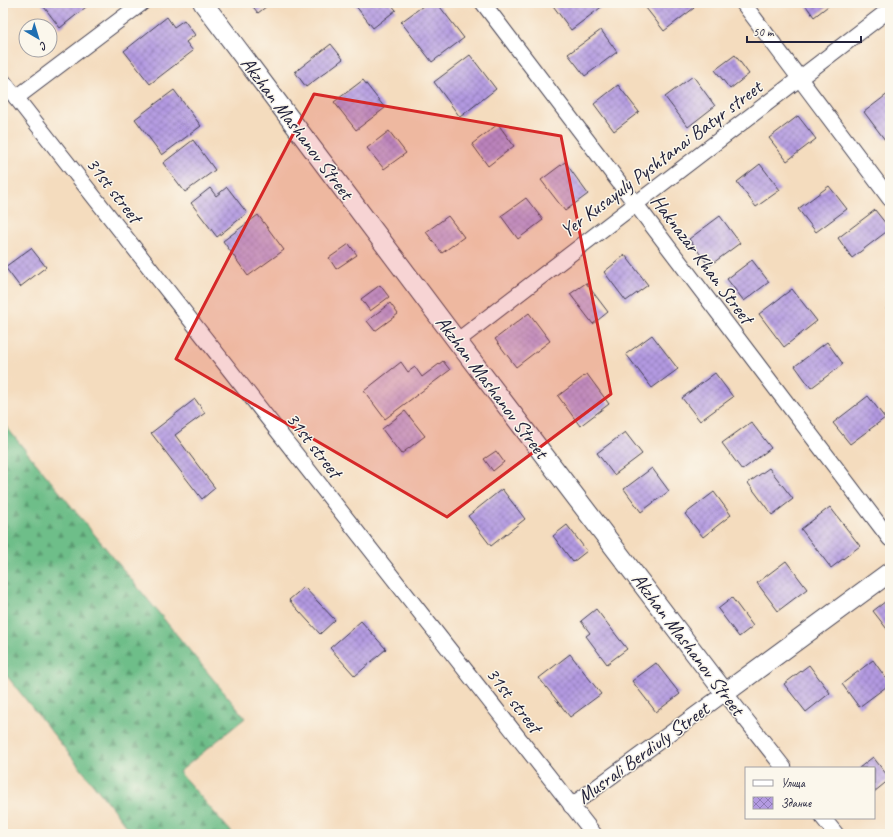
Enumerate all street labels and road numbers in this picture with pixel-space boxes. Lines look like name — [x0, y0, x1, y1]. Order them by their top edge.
street label: Akzhan Mashanov Street — [235, 52, 360, 206]
street label: Yer Kusayuly Pyshtanai Batyr street — [555, 73, 769, 243]
street label: 31st street — [81, 152, 149, 231]
street label: Haknazar Khan Street — [645, 189, 761, 331]
street label: Akzhan Mashanov Street — [430, 311, 555, 465]
street label: 31st street — [281, 407, 349, 486]
street label: Akzhan Mashanov Street — [626, 568, 751, 722]
street label: 31st street — [481, 662, 549, 741]
street label: Musrali Berdiuly Street — [572, 695, 716, 809]

